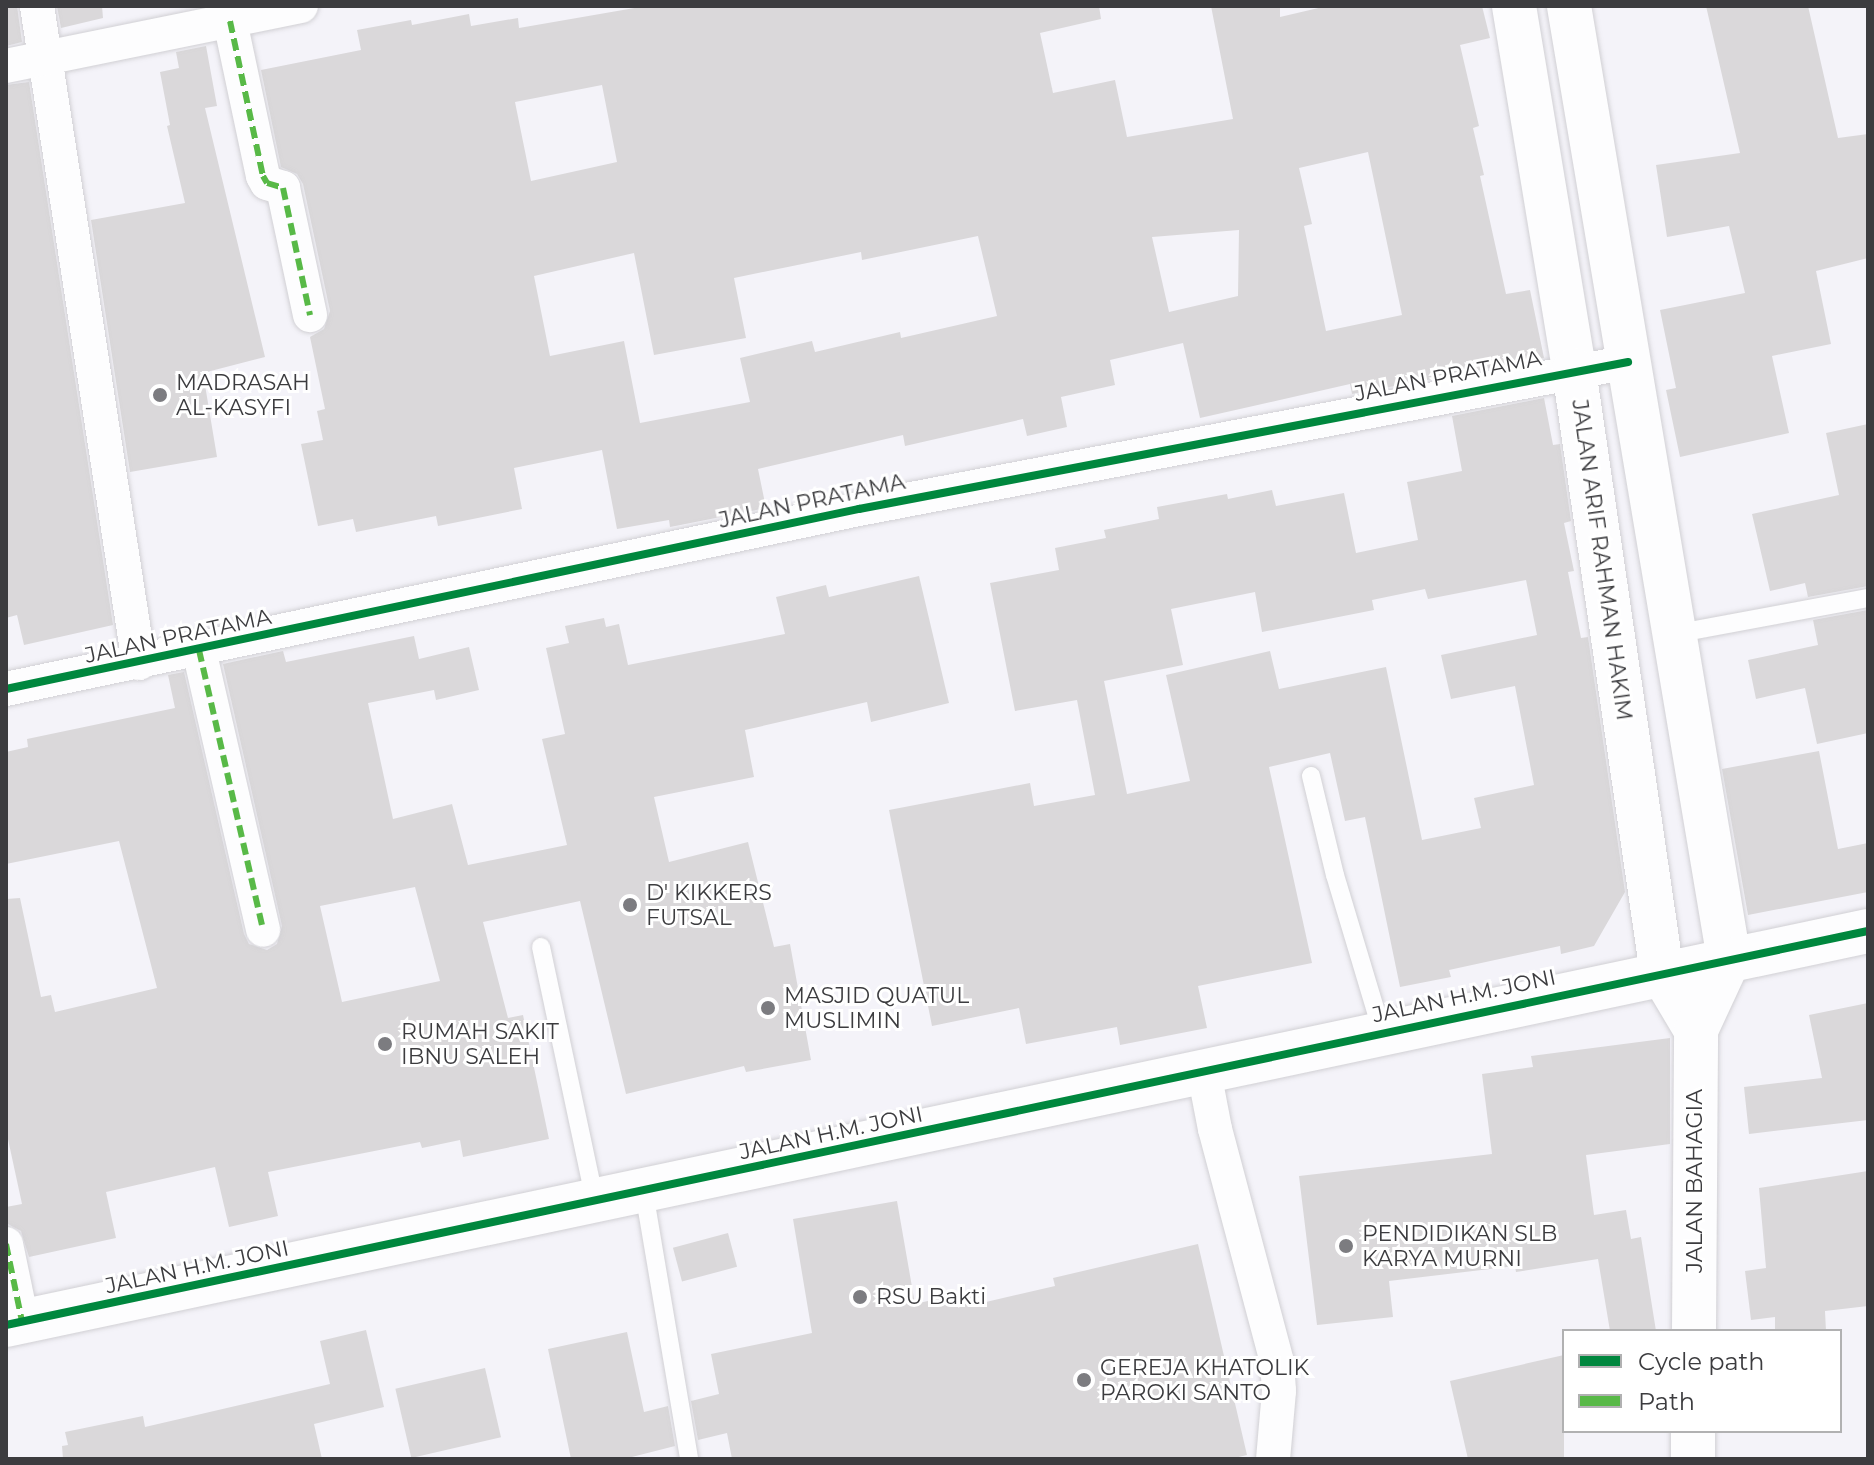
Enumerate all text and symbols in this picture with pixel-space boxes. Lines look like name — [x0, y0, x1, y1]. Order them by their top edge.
street label: JALAN PRATAMA — [1352, 345, 1544, 407]
place label: MADRASAH AL-KASYFI — [176, 369, 310, 420]
marker: MADRASAH AL-KASYFI — [151, 386, 169, 404]
street label: JALAN ARIF RAHMAN HAKIM — [1566, 398, 1638, 722]
street label: JALAN PRATAMA — [716, 468, 908, 534]
street label: JALAN PRATAMA — [82, 603, 274, 669]
place label: D' KIKKERS FUTSAL — [646, 879, 772, 930]
marker: D' KIKKERS FUTSAL — [621, 896, 639, 914]
street label: JALAN H.M. JONI — [1370, 964, 1558, 1028]
place label: MASJID QUATUL MUSLIMIN — [784, 982, 969, 1034]
marker: MASJID QUATUL MUSLIMIN — [759, 999, 777, 1017]
place label: RUMAH SAKIT IBNU SALEH — [401, 1018, 559, 1070]
marker: RUMAH SAKIT IBNU SALEH — [376, 1035, 394, 1053]
street label: JALAN BAHAGIA — [1682, 1089, 1708, 1273]
street label: JALAN H.M. JONI — [737, 1101, 925, 1165]
place label: PENDIDIKAN SLB KARYA MURNI — [1362, 1220, 1557, 1272]
street label: JALAN H.M. JONI — [103, 1235, 291, 1299]
marker: PENDIDIKAN SLB KARYA MURNI — [1337, 1237, 1355, 1255]
place label: RSU Bakti — [876, 1284, 986, 1310]
marker: RSU Bakti — [851, 1288, 869, 1306]
legend — [1562, 1329, 1842, 1433]
text: Cycle path — [1638, 1347, 1765, 1376]
place label: GEREJA KHATOLIK PAROKI SANTO — [1100, 1354, 1309, 1406]
marker: GEREJA KHATOLIK PAROKI SANTO — [1075, 1371, 1093, 1389]
text: Path — [1638, 1387, 1695, 1416]

